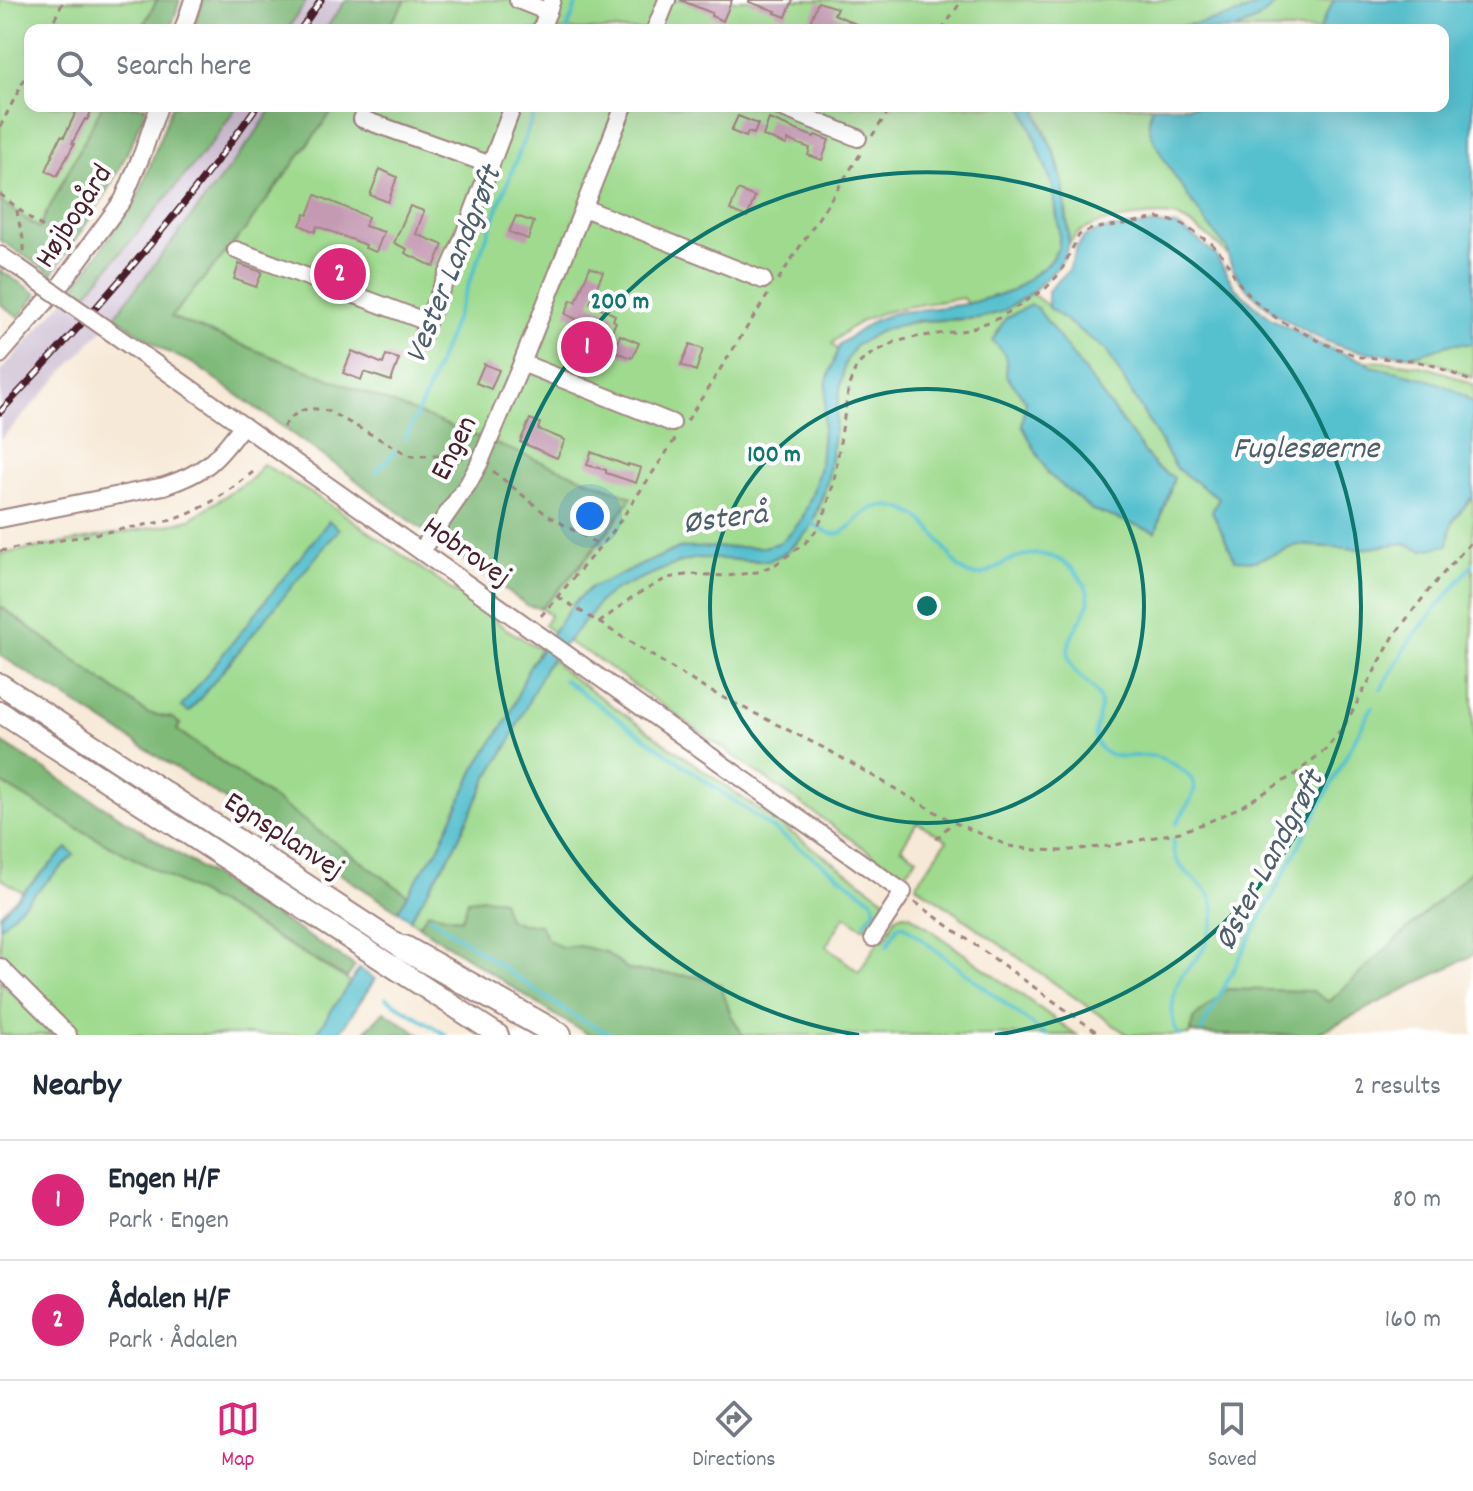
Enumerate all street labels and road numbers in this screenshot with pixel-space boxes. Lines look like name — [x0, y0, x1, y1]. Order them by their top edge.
street label: Højbogård — [26, 157, 125, 278]
street label: Engen — [421, 409, 491, 489]
street label: Hobrovej — [412, 507, 519, 600]
street label: Egnsplanvej — [214, 783, 351, 893]

